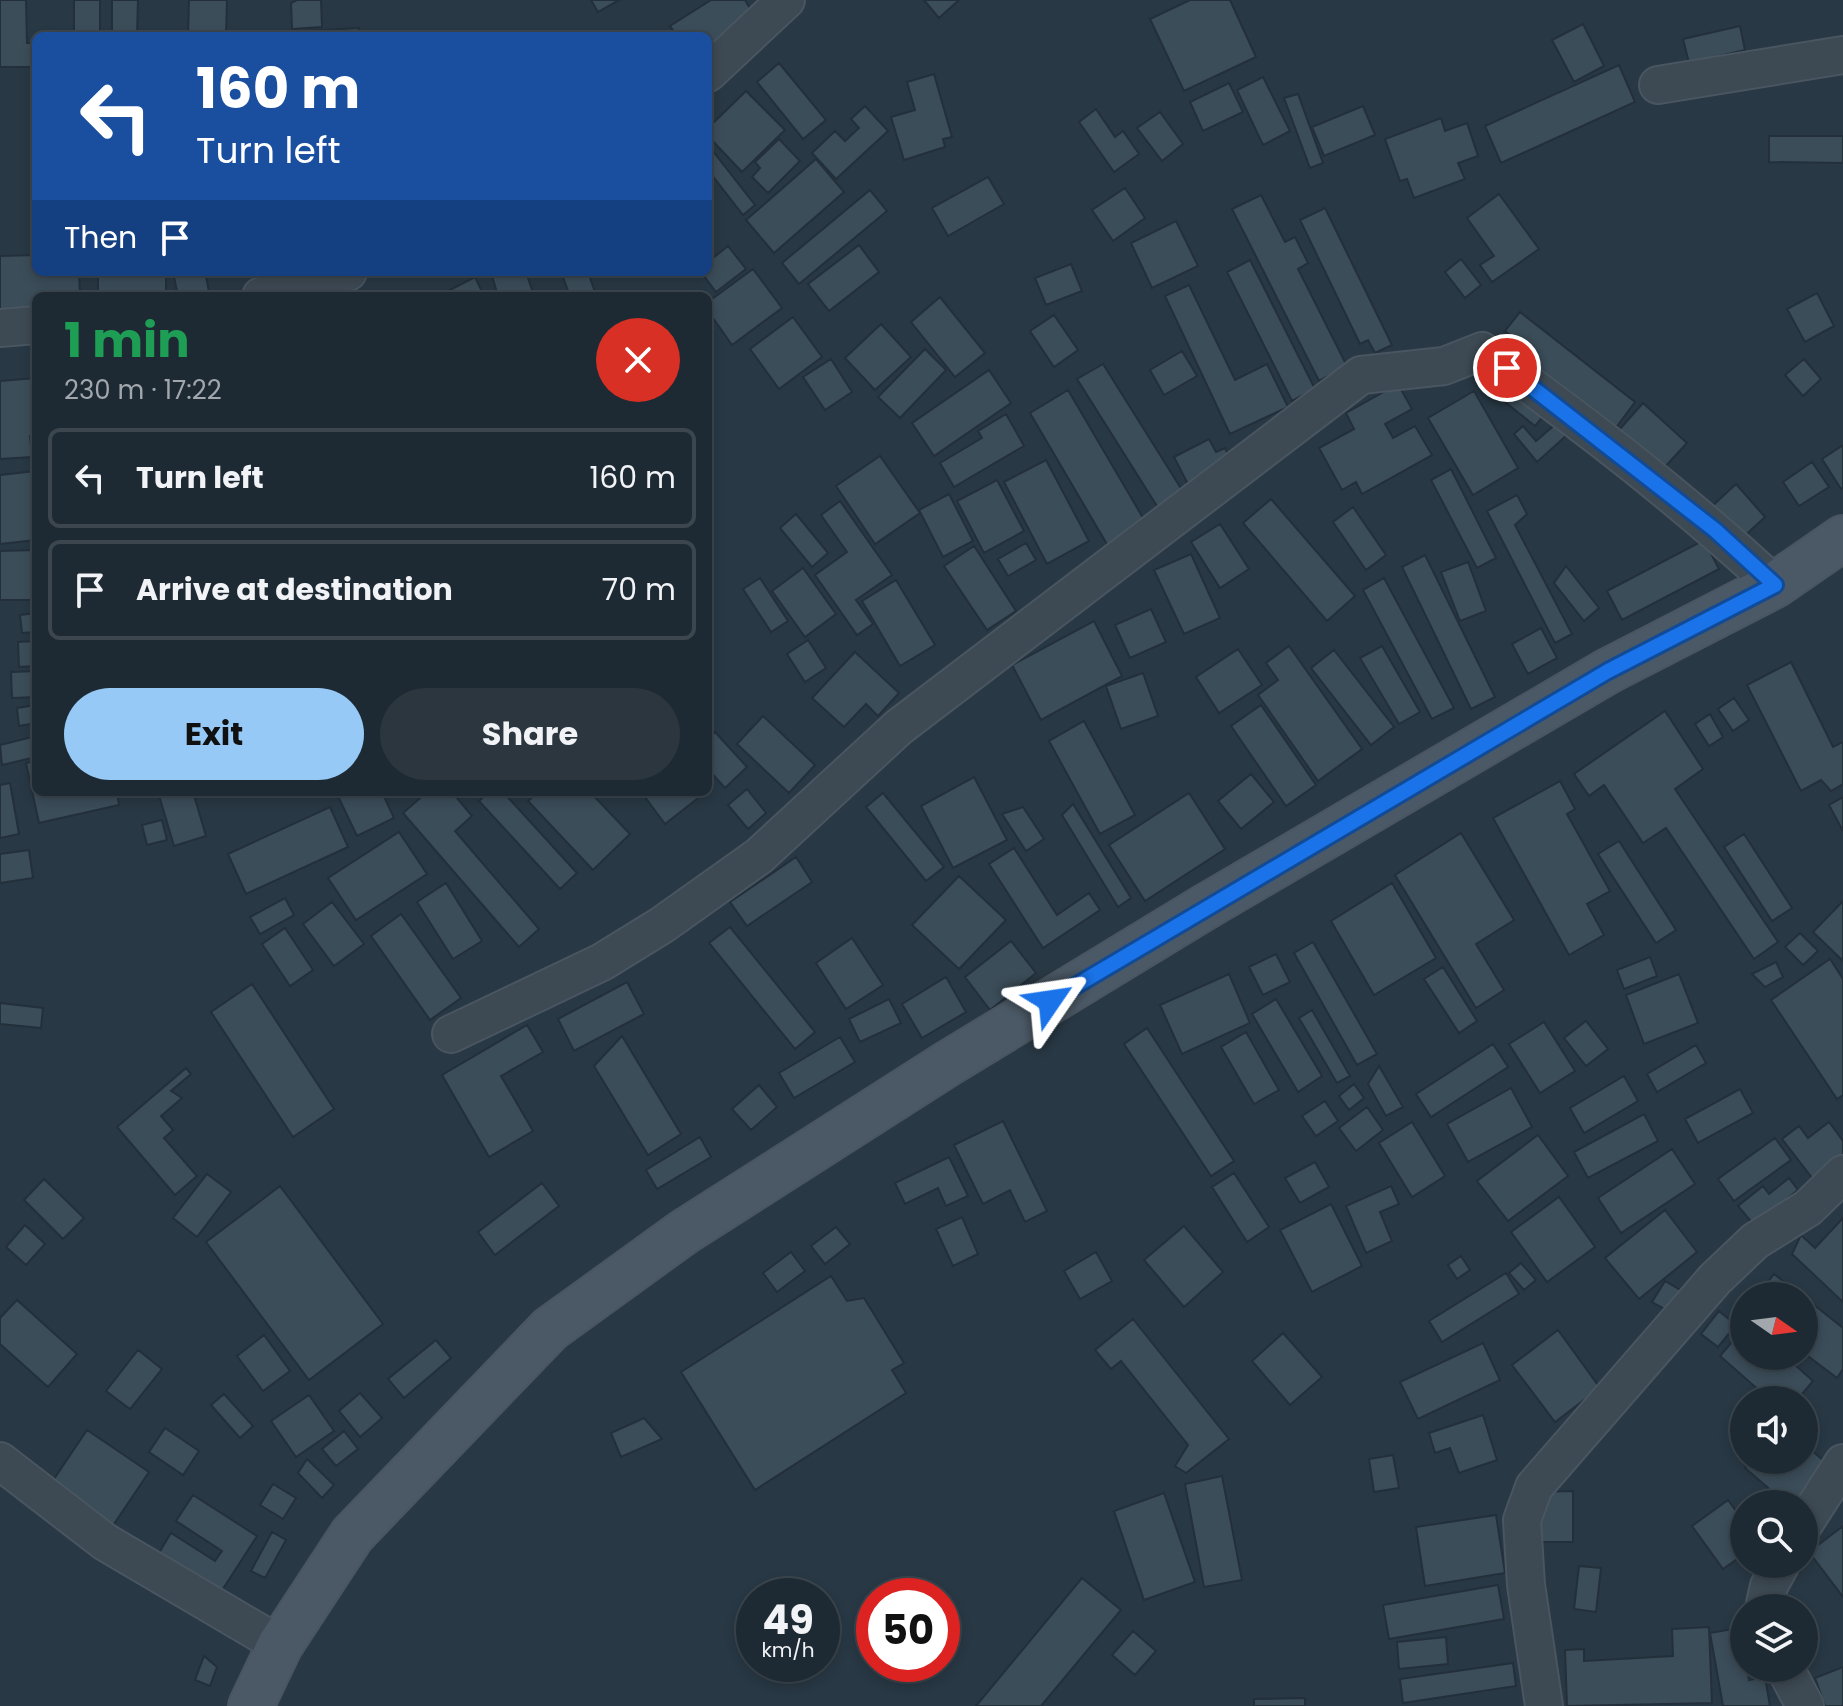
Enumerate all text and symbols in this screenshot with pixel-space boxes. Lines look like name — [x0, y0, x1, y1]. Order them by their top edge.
text: 160 m — [196, 49, 360, 128]
icon: left — [64, 64, 168, 168]
text: Turn left — [196, 125, 341, 176]
text: Then — [64, 216, 137, 259]
icon: arrive — [153, 216, 197, 260]
text: 1 min — [64, 307, 190, 374]
button: close — [596, 318, 680, 402]
pin — [1473, 334, 1541, 402]
icon: arrive — [1485, 346, 1529, 390]
text: 230 m · 17:22 — [64, 372, 222, 408]
icon: left — [68, 456, 112, 500]
text: Turn left — [136, 456, 264, 499]
text: 160 m — [590, 456, 676, 499]
icon: arrive — [68, 568, 112, 612]
text: Arrive at destination — [136, 568, 453, 611]
text: 70 m — [602, 568, 676, 611]
button: Exit — [64, 688, 364, 780]
button: Share — [380, 688, 680, 780]
position arrow — [1008, 959, 1092, 1043]
north arrow — [1730, 1282, 1818, 1370]
map controls — [1730, 1282, 1818, 1682]
button: sound — [1730, 1386, 1818, 1474]
button: search — [1730, 1490, 1818, 1578]
speed limit sign: 50 — [856, 1578, 960, 1682]
text: 49 — [762, 1592, 814, 1648]
button: layers — [1730, 1594, 1818, 1682]
text: km/h — [761, 1636, 815, 1664]

